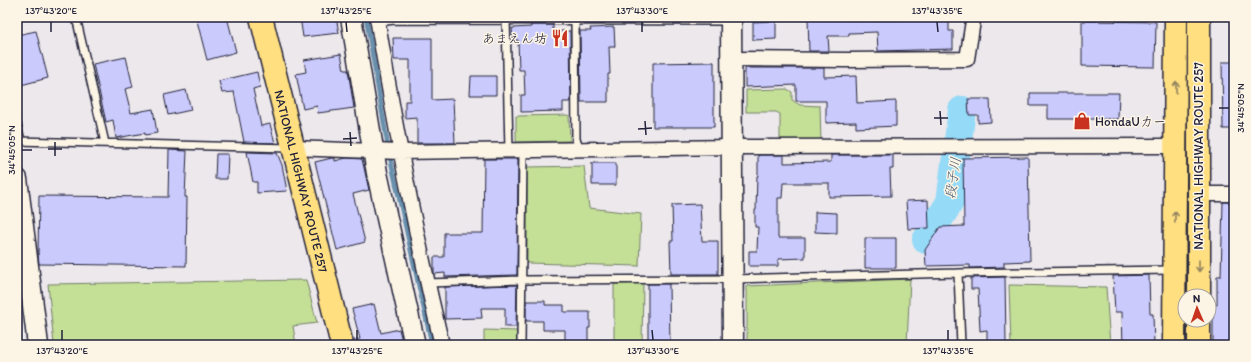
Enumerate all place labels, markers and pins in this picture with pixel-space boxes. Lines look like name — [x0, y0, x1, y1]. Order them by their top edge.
restaurant icon: あまえん坊 — [550, 28, 570, 48]
place label: あまえん坊 — [482, 31, 547, 46]
shop icon: HondaUカー — [1072, 111, 1092, 131]
place label: HondaUカー — [1095, 114, 1166, 129]

